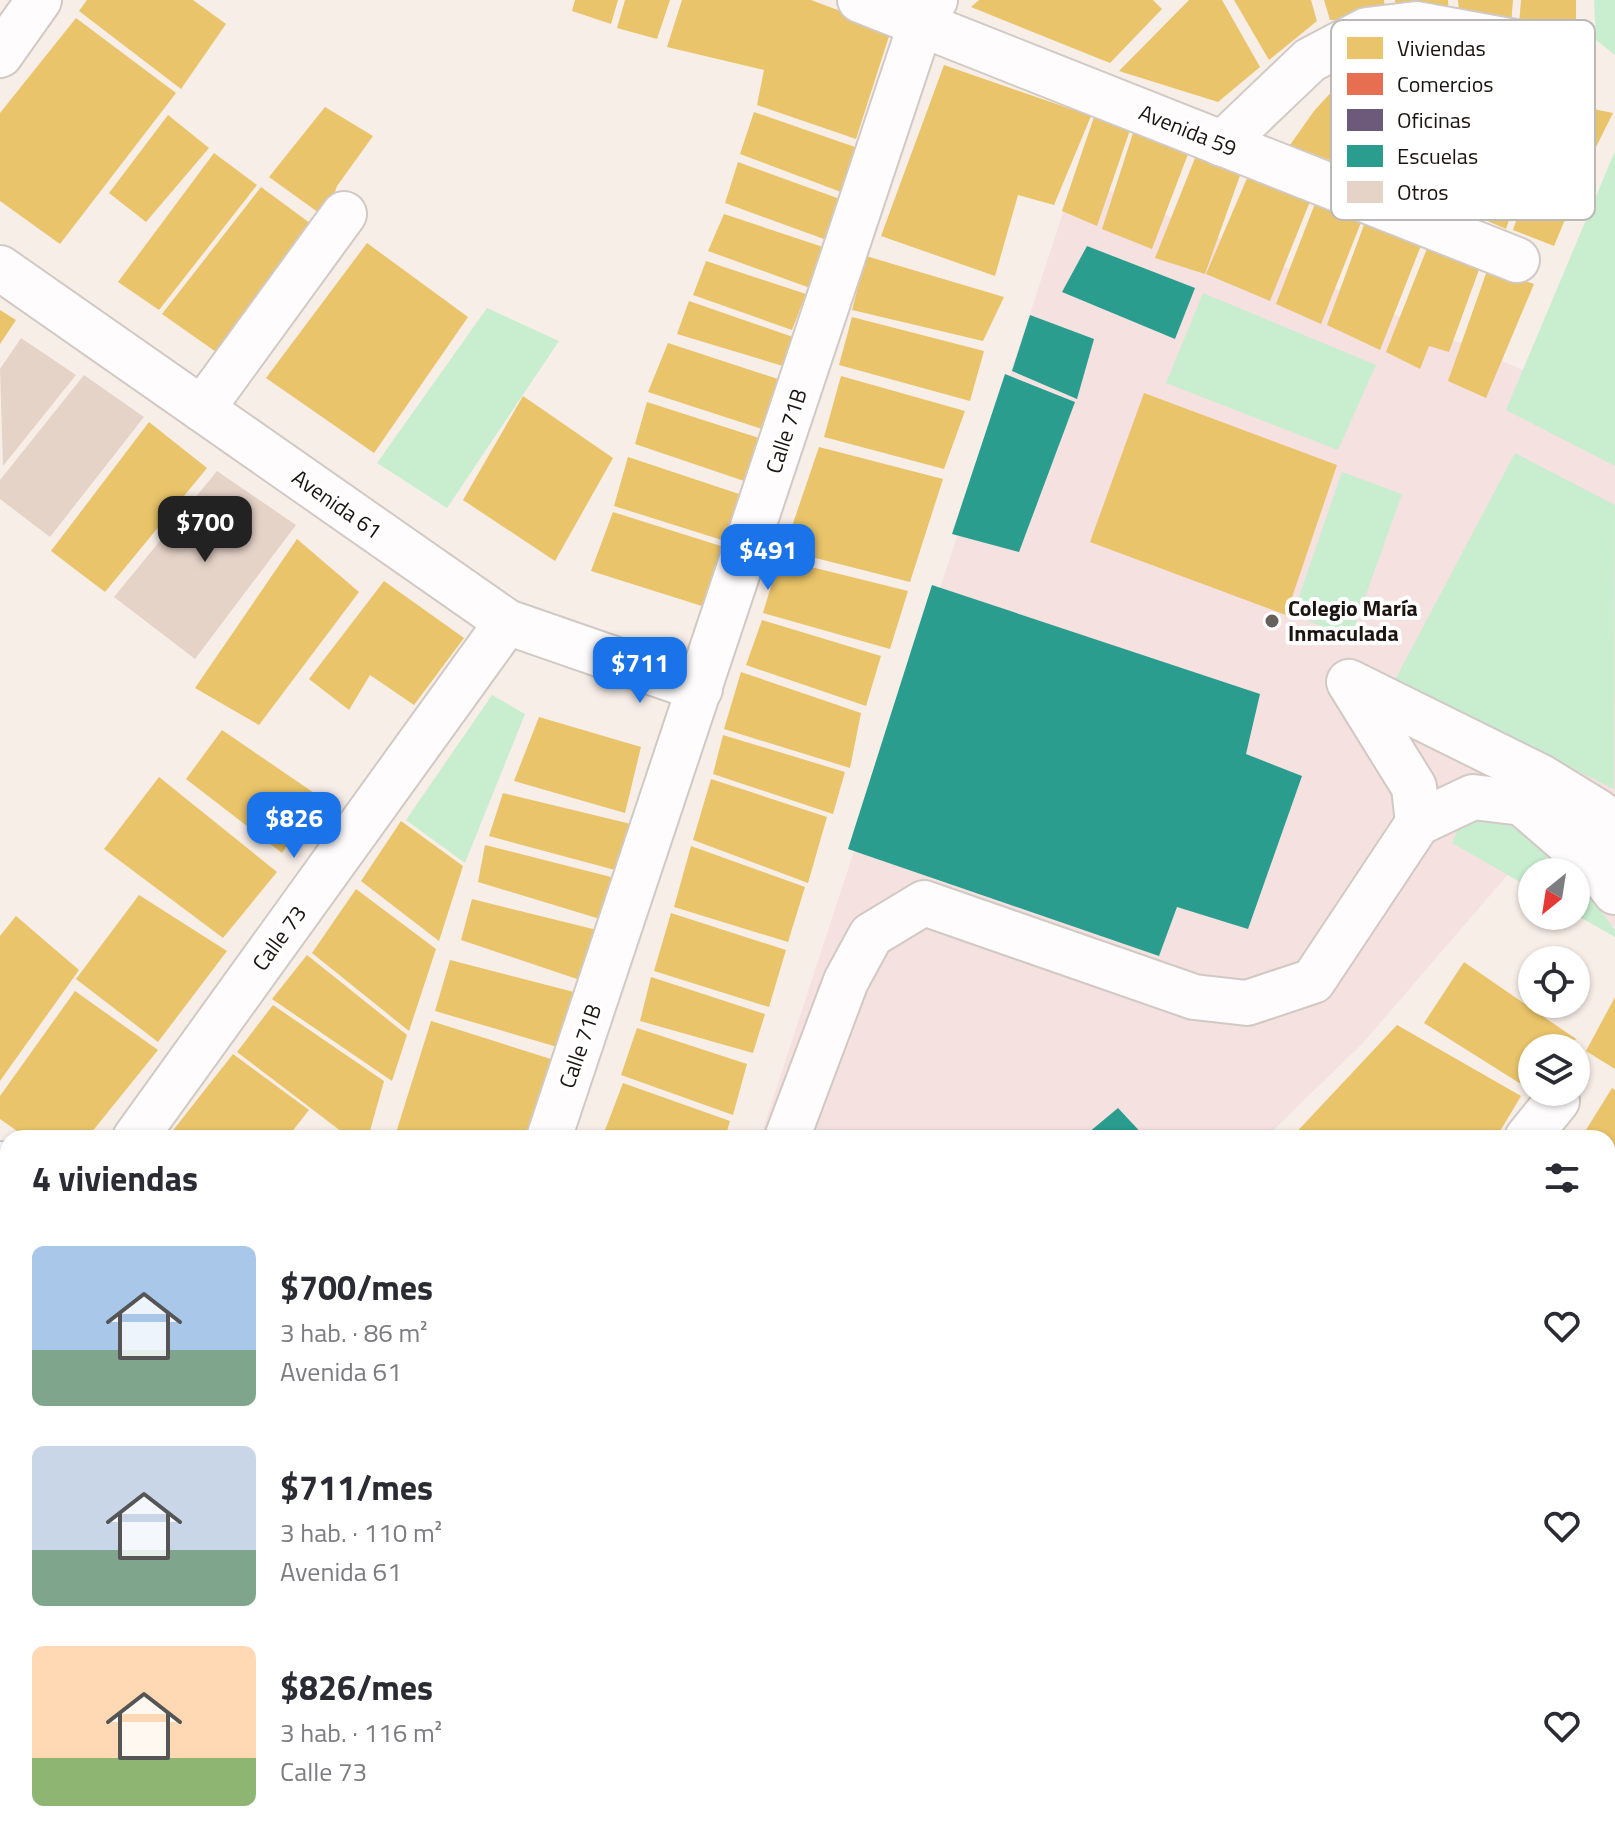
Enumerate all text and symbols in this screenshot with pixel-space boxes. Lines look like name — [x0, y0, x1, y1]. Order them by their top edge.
legend — [1331, 20, 1595, 220]
text: Viviendas — [1397, 31, 1486, 65]
text: Comercios — [1397, 67, 1494, 101]
street label: Avenida 59 — [1134, 95, 1242, 165]
text: Oficinas — [1397, 103, 1471, 137]
text: Escuelas — [1397, 139, 1478, 173]
text: Otros — [1397, 175, 1448, 209]
street label: Calle 71B — [756, 384, 816, 478]
street label: Avenida 61 — [285, 461, 389, 547]
pin: $700 — [158, 496, 252, 564]
text: $700 — [176, 502, 234, 541]
pin: $491 — [721, 524, 815, 592]
text: $491 — [739, 530, 797, 569]
place label: Colegio María Inmaculada — [1288, 591, 1418, 650]
marker: Colegio María Inmaculada — [1263, 612, 1281, 630]
pin: $711 — [593, 637, 687, 705]
text: $711 — [611, 643, 669, 682]
pin: $826 — [247, 792, 341, 860]
text: $826 — [265, 798, 323, 837]
north arrow — [1518, 858, 1590, 930]
map controls — [1518, 858, 1590, 1106]
street label: Calle 73 — [244, 898, 314, 978]
button: locate — [1518, 946, 1590, 1018]
street label: Calle 71B — [550, 999, 610, 1093]
button: layers — [1518, 1034, 1590, 1106]
text: 4 viviendas — [32, 1152, 198, 1204]
icon: filters — [1540, 1156, 1584, 1200]
text: $700/mes — [280, 1261, 433, 1313]
icon: home — [96, 1278, 192, 1374]
icon: heart — [1540, 1304, 1584, 1348]
text: 3 hab. · 86 m² — [280, 1313, 428, 1352]
text: Avenida 61 — [280, 1352, 402, 1391]
text: $711/mes — [280, 1461, 433, 1513]
icon: home — [96, 1478, 192, 1574]
icon: heart — [1540, 1504, 1584, 1548]
text: 3 hab. · 110 m² — [280, 1513, 442, 1552]
text: Avenida 61 — [280, 1552, 402, 1591]
text: $826/mes — [280, 1661, 433, 1713]
icon: home — [96, 1678, 192, 1774]
icon: heart — [1540, 1704, 1584, 1748]
text: 3 hab. · 116 m² — [280, 1713, 442, 1752]
text: Calle 73 — [280, 1752, 367, 1791]

